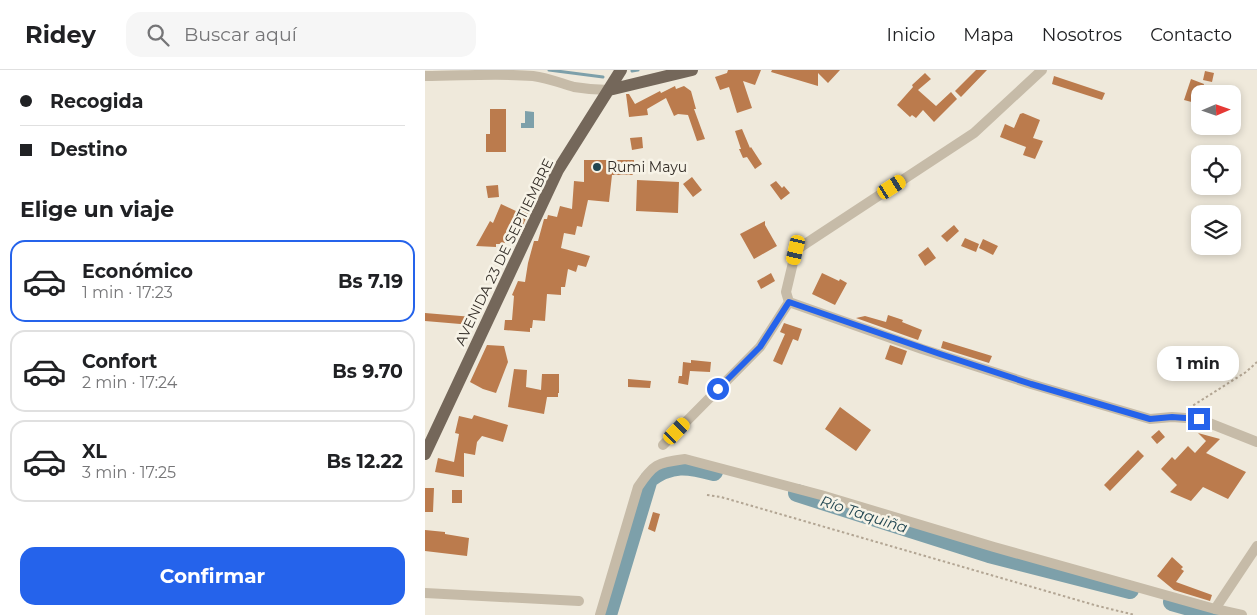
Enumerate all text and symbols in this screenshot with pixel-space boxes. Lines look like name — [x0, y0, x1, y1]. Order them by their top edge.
search box — [126, 12, 476, 57]
text: Ridey — [25, 20, 96, 49]
icon: search — [144, 21, 172, 49]
text: Buscar aquí — [184, 23, 297, 46]
text: Inicio — [887, 24, 935, 46]
text: Mapa — [963, 24, 1014, 46]
text: Nosotros — [1042, 24, 1122, 46]
text: Contacto — [1150, 24, 1232, 46]
north arrow — [1191, 85, 1241, 135]
map controls — [1191, 85, 1241, 255]
text: Recogida — [50, 90, 143, 113]
text: Destino — [50, 138, 127, 161]
button: locate — [1191, 145, 1241, 195]
street label: AVENIDA 23 DE SEPTIEMBRE — [451, 156, 557, 348]
place label: Rumi Mayu — [607, 158, 687, 176]
marker: Rumi Mayu — [591, 161, 603, 173]
car — [875, 173, 908, 201]
text: Elige un viaje — [20, 196, 174, 223]
button: layers — [1191, 205, 1241, 255]
car — [785, 234, 806, 266]
icon: car — [22, 259, 67, 304]
text: Económico — [82, 260, 193, 283]
text: Bs 7.19 — [338, 270, 403, 293]
text: 1 min · 17:23 — [82, 283, 173, 302]
callout: 1 min — [1158, 346, 1240, 382]
icon: car — [22, 349, 67, 394]
text: Confort — [82, 350, 157, 373]
text: 1 min — [1176, 354, 1220, 373]
text: Bs 9.70 — [332, 360, 403, 383]
text: 2 min · 17:24 — [82, 373, 177, 392]
route start — [707, 378, 729, 400]
route end — [1188, 408, 1210, 430]
car — [661, 415, 692, 447]
icon: car — [22, 439, 67, 484]
text: XL — [82, 440, 107, 463]
text: Bs 12.22 — [327, 450, 403, 473]
text: 3 min · 17:25 — [82, 463, 176, 482]
water label: Río Taquiña — [818, 491, 910, 537]
button: Confirmar — [20, 547, 405, 605]

